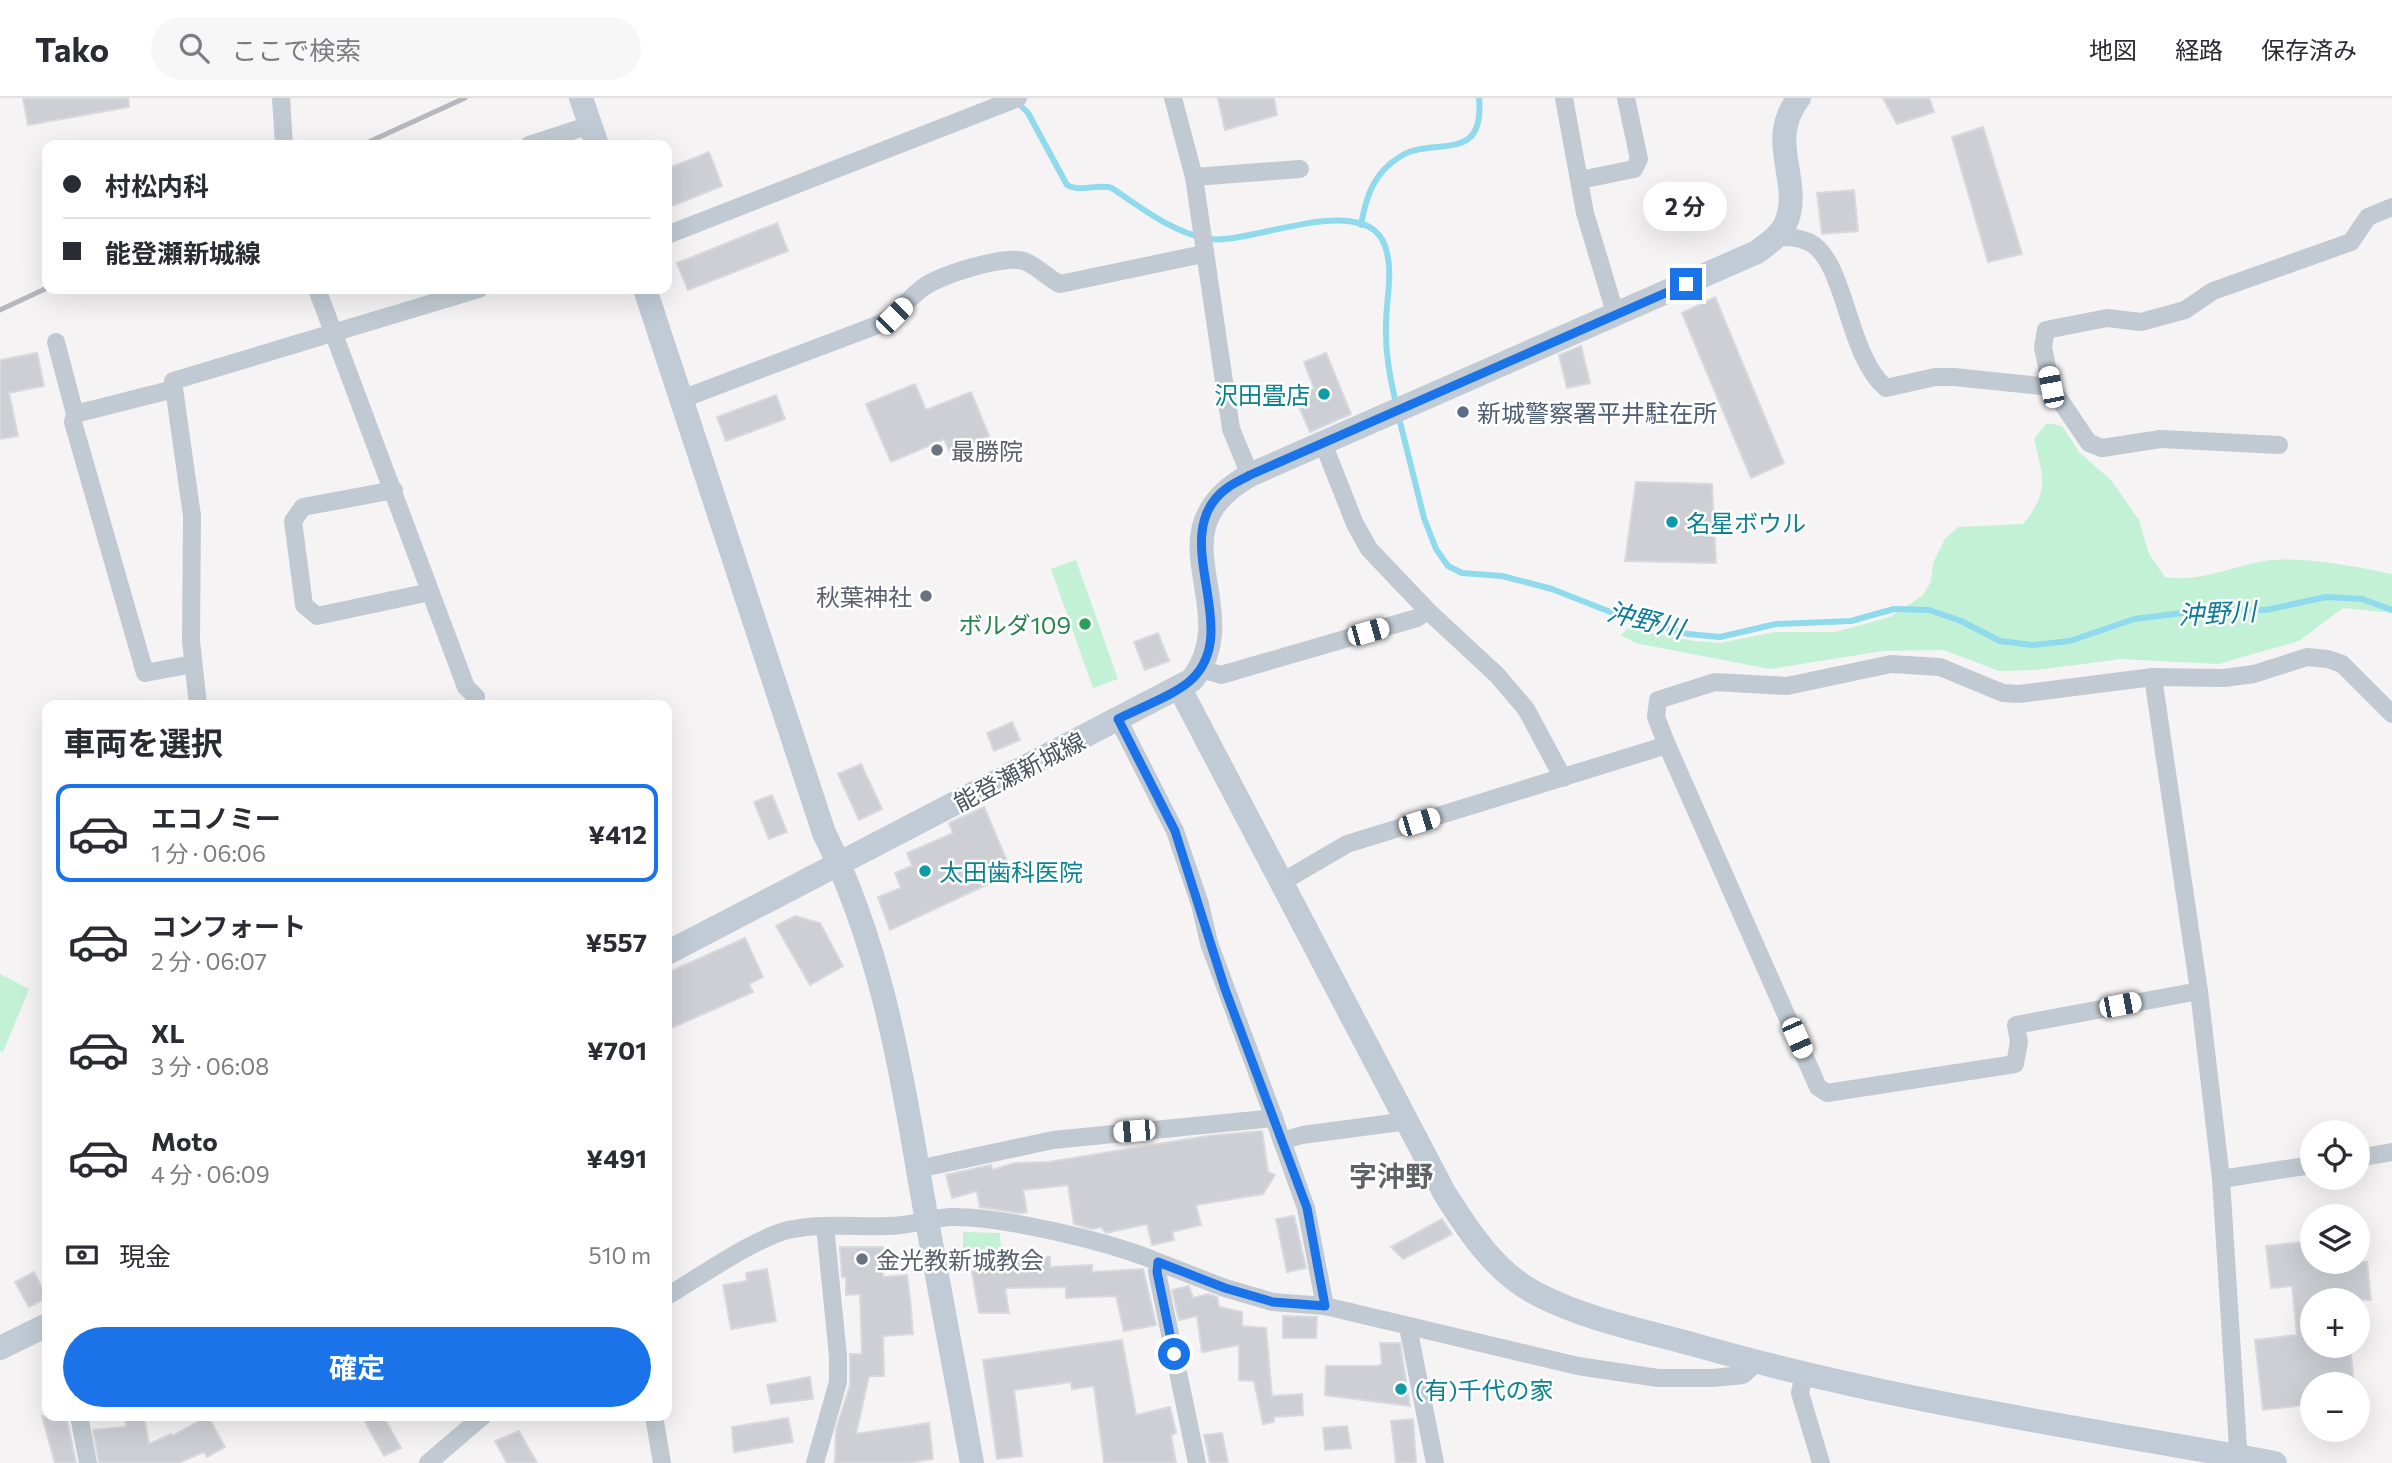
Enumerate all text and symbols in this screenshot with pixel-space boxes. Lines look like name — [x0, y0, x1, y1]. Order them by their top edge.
search box — [151, 17, 641, 80]
text: Tako — [35, 28, 109, 69]
icon: search — [175, 29, 213, 67]
text: ここで検索 — [231, 34, 361, 65]
text: 地図 — [2089, 35, 2137, 64]
text: 経路 — [2175, 35, 2223, 64]
text: 保存済み — [2261, 35, 2357, 64]
text: 村松内科 — [105, 170, 209, 201]
callout: 2 分 — [1644, 183, 1728, 232]
text: 2 分 — [1665, 192, 1705, 220]
text: 能登瀬新城線 — [105, 237, 261, 268]
route end — [1670, 268, 1702, 300]
car — [872, 294, 917, 338]
car — [2037, 364, 2066, 410]
place label: 沢田畳店 — [1214, 380, 1310, 409]
marker: 沢田畳店 — [1316, 386, 1332, 402]
place label: 新城警察署平井駐在所 — [1477, 398, 1717, 427]
marker: 新城警察署平井駐在所 — [1455, 404, 1471, 420]
place label: 最勝院 — [951, 436, 1023, 465]
marker: 最勝院 — [929, 442, 945, 458]
place label: 名星ボウル — [1686, 508, 1806, 537]
marker: 名星ボウル — [1664, 514, 1680, 530]
place label: 秋葉神社 — [816, 582, 912, 611]
marker: 秋葉神社 — [918, 588, 934, 604]
water label: 沖野川 — [2177, 594, 2260, 630]
water label: 沖野川 — [1604, 595, 1690, 644]
place label: ボルダ109 — [959, 610, 1071, 639]
marker: ボルダ109 — [1077, 616, 1093, 632]
car — [1345, 616, 1392, 648]
text: 車両を選択 — [63, 722, 223, 762]
street label: 能登瀬新城線 — [948, 725, 1090, 817]
icon: car — [67, 802, 130, 865]
text: エコノミー — [151, 802, 281, 833]
car — [1396, 806, 1443, 838]
text: ¥412 — [588, 818, 647, 849]
text: 1 分 · 06:06 — [151, 839, 266, 867]
place label: 太田歯科医院 — [939, 857, 1083, 886]
marker: 太田歯科医院 — [917, 863, 933, 879]
icon: car — [67, 910, 130, 973]
text: コンフォート — [151, 910, 306, 941]
text: ¥557 — [585, 926, 647, 957]
text: 2 分 · 06:07 — [151, 947, 267, 975]
car — [2098, 991, 2143, 1019]
car — [1779, 1015, 1816, 1061]
text: XL — [151, 1017, 185, 1048]
icon: car — [67, 1018, 130, 1081]
text: ¥701 — [587, 1034, 647, 1065]
text: 3 分 · 06:08 — [151, 1052, 269, 1080]
car — [1113, 1119, 1156, 1143]
map controls — [2300, 1120, 2370, 1442]
button: locate — [2300, 1120, 2370, 1190]
text: Moto — [151, 1125, 218, 1156]
icon: car — [67, 1126, 130, 1189]
text: ¥491 — [586, 1142, 647, 1173]
district label: 字沖野 — [1349, 1158, 1433, 1192]
text: 4 分 · 06:09 — [151, 1160, 270, 1188]
button: layers — [2300, 1204, 2370, 1274]
icon: cash — [63, 1236, 101, 1274]
text: 現金 — [119, 1240, 171, 1271]
text: 510 m — [588, 1241, 651, 1269]
place label: 金光教新城教会 — [876, 1245, 1044, 1274]
marker: 金光教新城教会 — [854, 1251, 870, 1267]
button: + — [2300, 1288, 2370, 1358]
button: 確定 — [63, 1327, 651, 1407]
route start — [1158, 1338, 1190, 1370]
button: − — [2300, 1372, 2370, 1442]
place label: (有)千代の家 — [1415, 1375, 1553, 1404]
marker: (有)千代の家 — [1393, 1381, 1409, 1397]

